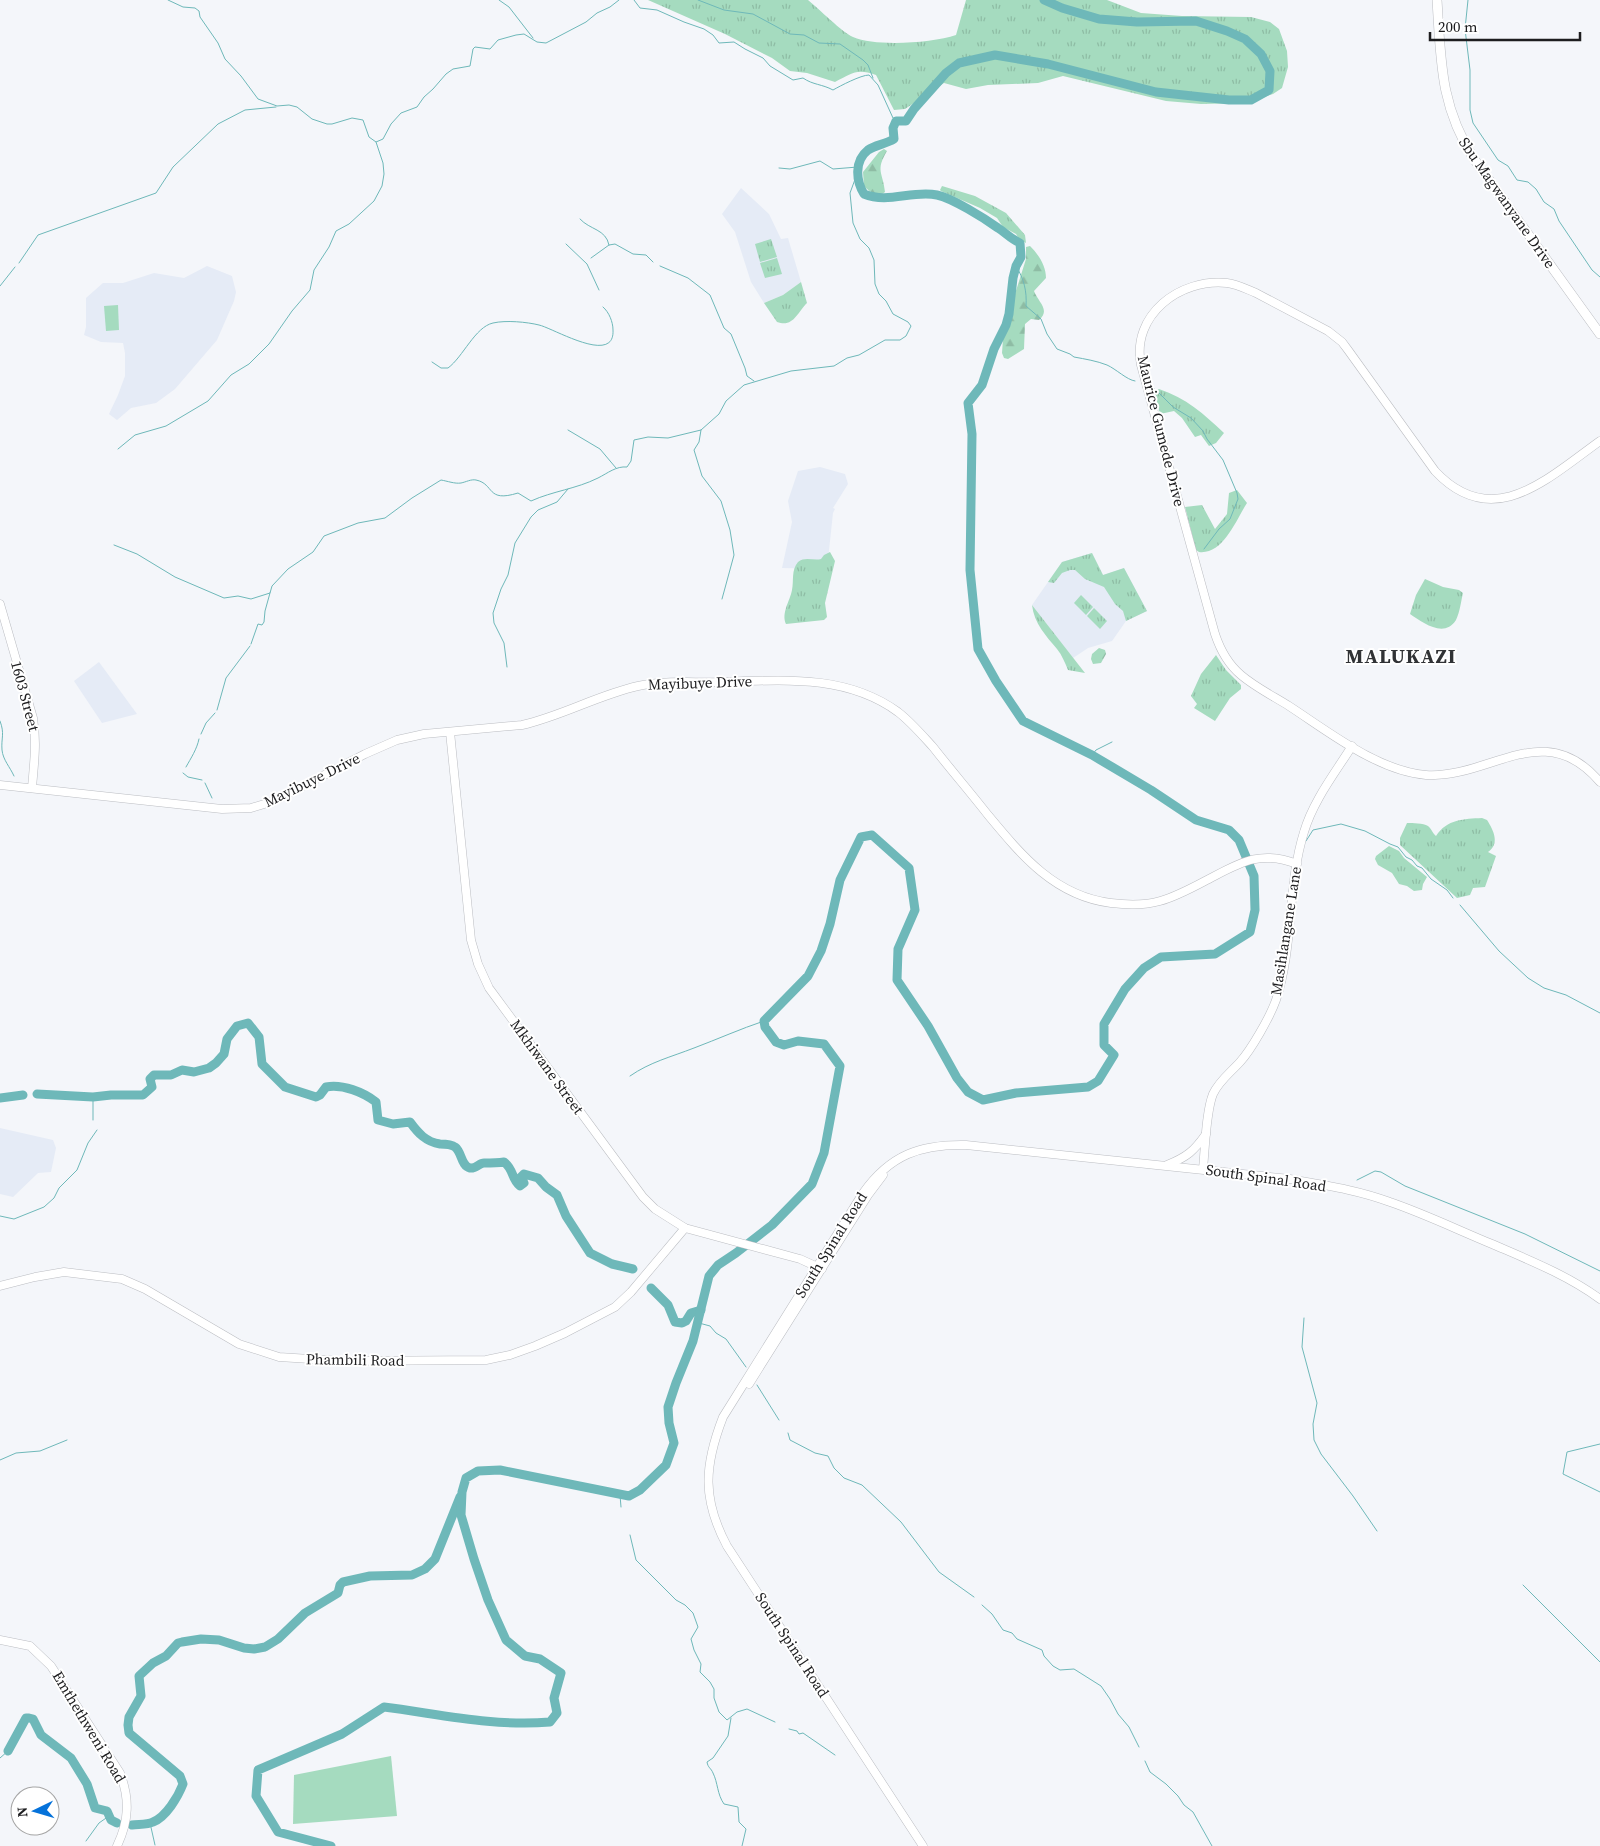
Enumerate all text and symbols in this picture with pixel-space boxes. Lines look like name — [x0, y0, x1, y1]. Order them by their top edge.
scale bar — [1430, 10, 1580, 42]
text: 200 m — [1438, 16, 1478, 37]
street label: Sbu Magwanyane Drive — [1454, 133, 1561, 273]
street label: Maurice Gumede Drive — [1133, 353, 1190, 509]
district label: MALUKAZI — [1346, 642, 1456, 670]
street label: 1603 Street — [6, 658, 45, 734]
street label: Mayibuye Drive — [647, 670, 753, 695]
street label: Mayibuye Drive — [260, 747, 364, 812]
street label: Masihlangane Lane — [1265, 865, 1306, 997]
street label: Mkhiwane Street — [506, 1015, 589, 1119]
street label: South Spinal Road — [1205, 1159, 1328, 1196]
street label: South Spinal Road — [790, 1187, 872, 1302]
street label: Phambili Road — [306, 1348, 405, 1371]
street label: South Spinal Road — [751, 1588, 835, 1702]
street label: Emthethweni Road — [48, 1667, 131, 1787]
north arrow — [10, 1786, 60, 1836]
text: N — [12, 1806, 32, 1818]

